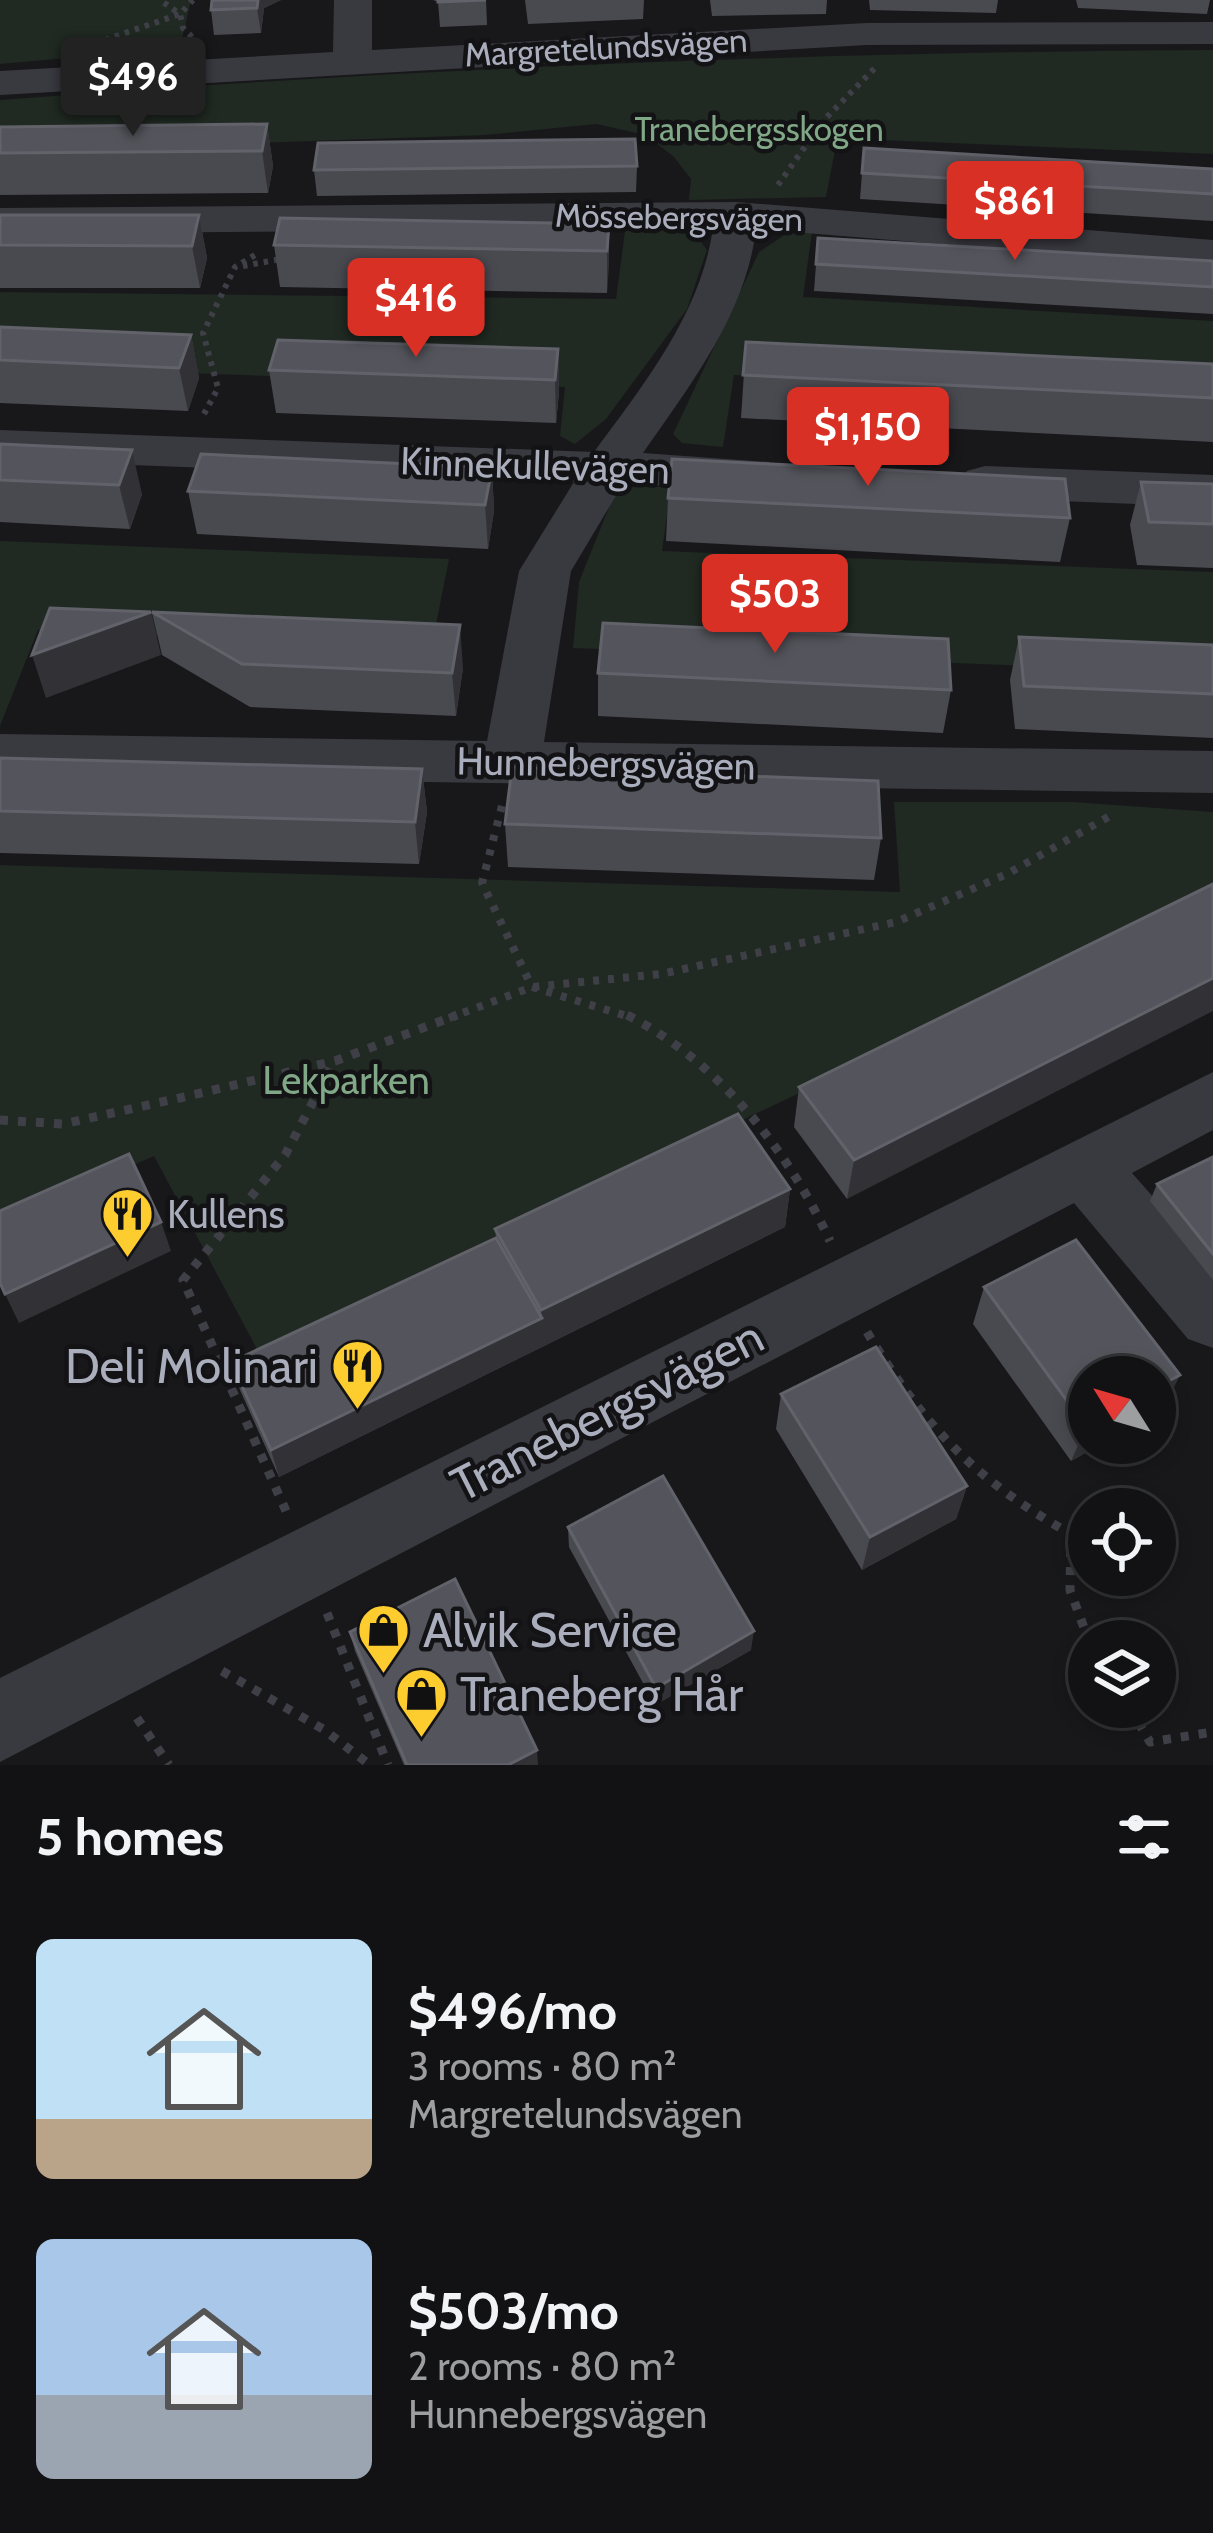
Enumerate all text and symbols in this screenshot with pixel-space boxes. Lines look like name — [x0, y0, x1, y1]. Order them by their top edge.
street label: Margretelundsvägen — [464, 20, 748, 74]
pin: $496 — [62, 37, 204, 139]
text: $496 — [88, 52, 178, 100]
park label: Tranebergsskogen — [634, 109, 884, 149]
pin: $861 — [944, 161, 1086, 263]
text: $861 — [974, 176, 1056, 224]
street label: Mössebergsvägen — [555, 195, 803, 239]
pin: $416 — [345, 258, 487, 360]
text: $416 — [375, 273, 457, 321]
pin: $1,150 — [770, 387, 966, 489]
text: $1,150 — [814, 402, 922, 450]
street label: Kinnekullevägen — [399, 436, 671, 494]
pin: $503 — [704, 554, 846, 656]
text: $503 — [729, 569, 821, 617]
street label: Hunnebergsvägen — [456, 736, 756, 790]
park label: Lekparken — [262, 1056, 430, 1104]
restaurant icon: Kullens — [100, 1186, 156, 1260]
place label: Kullens — [167, 1190, 285, 1238]
street label: Tranebergsvägen — [441, 1306, 773, 1514]
place label: Deli Molinari — [65, 1337, 318, 1395]
restaurant icon: Deli Molinari — [329, 1338, 385, 1412]
north arrow — [1068, 1356, 1176, 1464]
map controls — [1068, 1356, 1176, 1728]
button: locate — [1068, 1488, 1176, 1596]
place label: Alvik Service — [423, 1601, 677, 1659]
shop icon: Alvik Service — [356, 1602, 412, 1676]
button: layers — [1068, 1620, 1176, 1728]
place label: Traneberg Hår — [460, 1665, 744, 1723]
shop icon: Traneberg Hår — [393, 1666, 449, 1740]
icon: filters — [1111, 1804, 1177, 1870]
text: 5 homes — [36, 1806, 224, 1868]
text: $496/mo — [408, 1980, 617, 2042]
icon: home — [132, 1987, 276, 2131]
text: 3 rooms · 80 m² — [408, 2042, 677, 2090]
text: Margretelundsvägen — [408, 2090, 743, 2138]
text: $503/mo — [408, 2280, 619, 2342]
icon: home — [132, 2287, 276, 2431]
text: 2 rooms · 80 m² — [408, 2342, 676, 2390]
text: Hunnebergsvägen — [408, 2390, 707, 2438]

